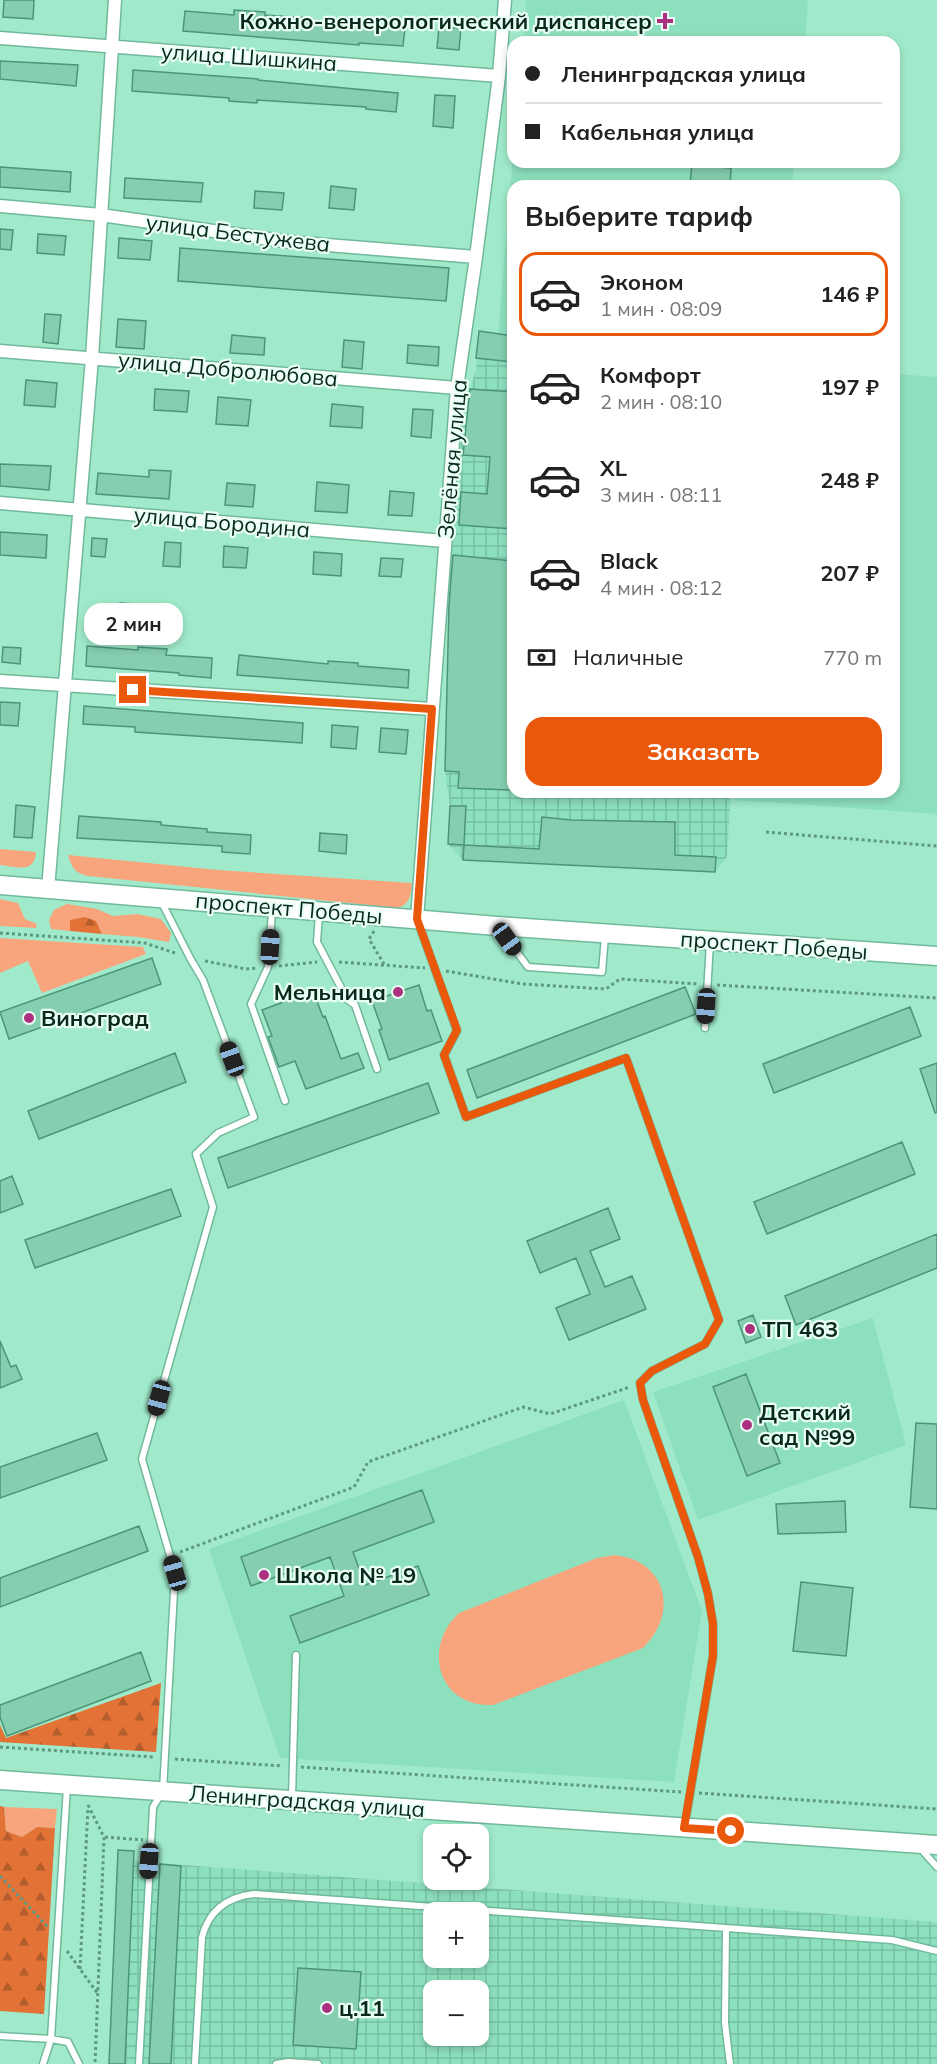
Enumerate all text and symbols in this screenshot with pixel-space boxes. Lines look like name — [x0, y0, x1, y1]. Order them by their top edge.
place label: Кожно-венерологический диспансер — [240, 7, 652, 35]
marker: Кожно-венерологический диспансер — [656, 12, 674, 30]
street label: улица Шишкина — [160, 37, 338, 77]
text: Ленинградская улица — [561, 60, 806, 88]
text: Кабельная улица — [561, 118, 754, 146]
text: Выберите тариф — [525, 199, 753, 233]
street label: улица Бестужева — [144, 208, 332, 258]
icon: car — [528, 267, 582, 321]
text: Эконом — [600, 268, 684, 296]
text: 146 ₽ — [820, 280, 879, 308]
text: 1 мин · 08:09 — [600, 296, 722, 321]
street label: улица Добролюбова — [117, 345, 339, 393]
icon: car — [528, 360, 582, 414]
text: Комфорт — [600, 361, 701, 389]
text: 197 ₽ — [820, 373, 879, 401]
street label: Зелёная улица — [431, 378, 473, 540]
text: 2 мин · 08:10 — [600, 389, 722, 414]
icon: car — [528, 453, 582, 507]
text: XL — [600, 454, 627, 482]
text: 248 ₽ — [820, 466, 879, 494]
text: 3 мин · 08:11 — [600, 482, 722, 507]
street label: улица Бородина — [133, 500, 311, 544]
icon: car — [528, 546, 582, 600]
text: Black — [600, 547, 658, 575]
text: 207 ₽ — [820, 559, 879, 587]
text: 4 мин · 08:12 — [600, 575, 722, 600]
callout: 2 мин — [84, 603, 182, 645]
text: 2 мин — [105, 611, 162, 636]
icon: cash — [525, 641, 558, 674]
text: Наличные — [573, 643, 683, 671]
text: 770 m — [823, 645, 882, 670]
route end — [119, 676, 146, 703]
button: Заказать — [525, 717, 882, 786]
street label: проспект Победы — [194, 886, 384, 930]
car — [489, 919, 525, 959]
street label: проспект Победы — [679, 924, 869, 966]
car — [260, 929, 280, 965]
place label: Мельница — [274, 978, 386, 1006]
marker: Мельница — [391, 985, 405, 999]
car — [696, 987, 716, 1025]
place label: Виноград — [41, 1004, 149, 1032]
marker: Виноград — [22, 1011, 36, 1025]
car — [217, 1039, 247, 1079]
place label: ТП 463 — [762, 1315, 838, 1343]
marker: ТП 463 — [743, 1322, 757, 1336]
car — [146, 1378, 172, 1418]
place label: Детский сад №99 — [759, 1398, 855, 1451]
marker: Детский сад №99 — [740, 1418, 754, 1432]
car — [161, 1553, 189, 1593]
place label: Школа № 19 — [276, 1561, 416, 1589]
marker: Школа № 19 — [257, 1568, 271, 1582]
street label: Ленинградская улица — [188, 1779, 426, 1823]
route start — [717, 1817, 744, 1844]
map controls — [423, 1824, 489, 2046]
button: locate — [423, 1824, 489, 1890]
car — [139, 1842, 159, 1880]
button: + — [423, 1902, 489, 1968]
button: − — [423, 1980, 489, 2046]
place label: ц.11 — [339, 1994, 385, 2022]
marker: ц.11 — [320, 2001, 334, 2015]

